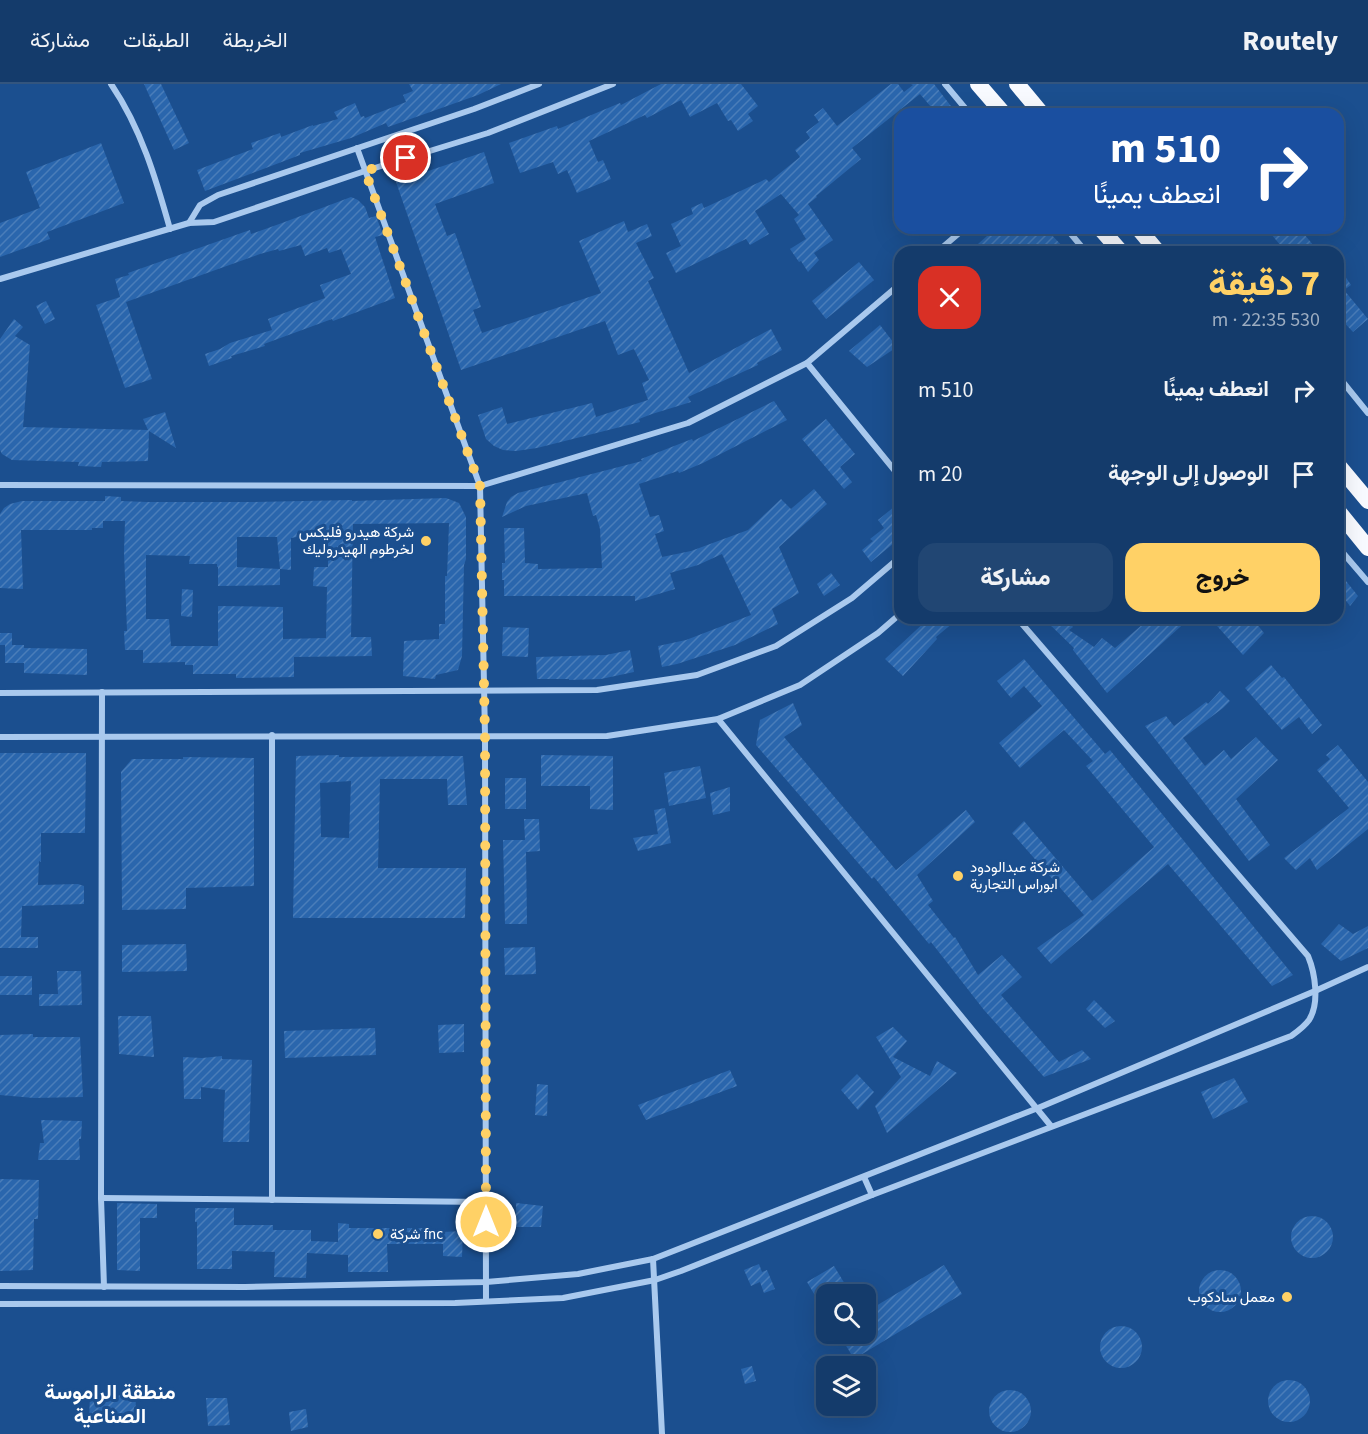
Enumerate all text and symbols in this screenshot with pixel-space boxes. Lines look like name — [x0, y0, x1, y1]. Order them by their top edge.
text: Routely — [1242, 21, 1338, 61]
text: مشاركة — [30, 25, 90, 55]
text: الطبقات — [123, 25, 190, 55]
text: الخريطة — [223, 25, 288, 55]
text: 510 m — [1110, 119, 1221, 179]
pin — [380, 132, 431, 183]
icon: right — [1242, 132, 1320, 210]
icon: arrive — [389, 141, 422, 174]
text: انعطف يمينًا — [1093, 175, 1221, 214]
text: 7 دقيقة — [1208, 258, 1320, 309]
button: close — [918, 266, 981, 329]
text: 530 m · 22:35 — [1212, 306, 1320, 334]
text: انعطف يمينًا — [1163, 373, 1269, 405]
text: 510 m — [918, 374, 973, 406]
icon: right — [1287, 374, 1320, 407]
text: الوصول إلى الوجهة — [1108, 457, 1269, 489]
text: 20 m — [918, 458, 963, 490]
icon: arrive — [1287, 458, 1320, 491]
place label: شركة هيدرو فليكس لخرطوم الهيدروليك — [299, 522, 414, 560]
marker: شركة هيدرو فليكس لخرطوم الهيدروليك — [419, 534, 433, 548]
button: مشاركة — [918, 543, 1113, 612]
button: خروج — [1125, 543, 1320, 612]
place label: شركة عبدالودود ابوراس التجارية — [970, 857, 1060, 895]
marker: شركة عبدالودود ابوراس التجارية — [951, 869, 965, 883]
position arrow — [454, 1190, 518, 1254]
place label: شركة fnc — [390, 1224, 443, 1245]
marker: شركة fnc — [371, 1227, 385, 1241]
map controls — [816, 1284, 876, 1416]
button: search — [816, 1284, 876, 1344]
place label: معمل سادكوب — [1188, 1287, 1275, 1308]
marker: معمل سادكوب — [1280, 1290, 1294, 1304]
button: layers — [816, 1356, 876, 1416]
district label: منطقة الراموسة الصناعية — [44, 1377, 176, 1431]

